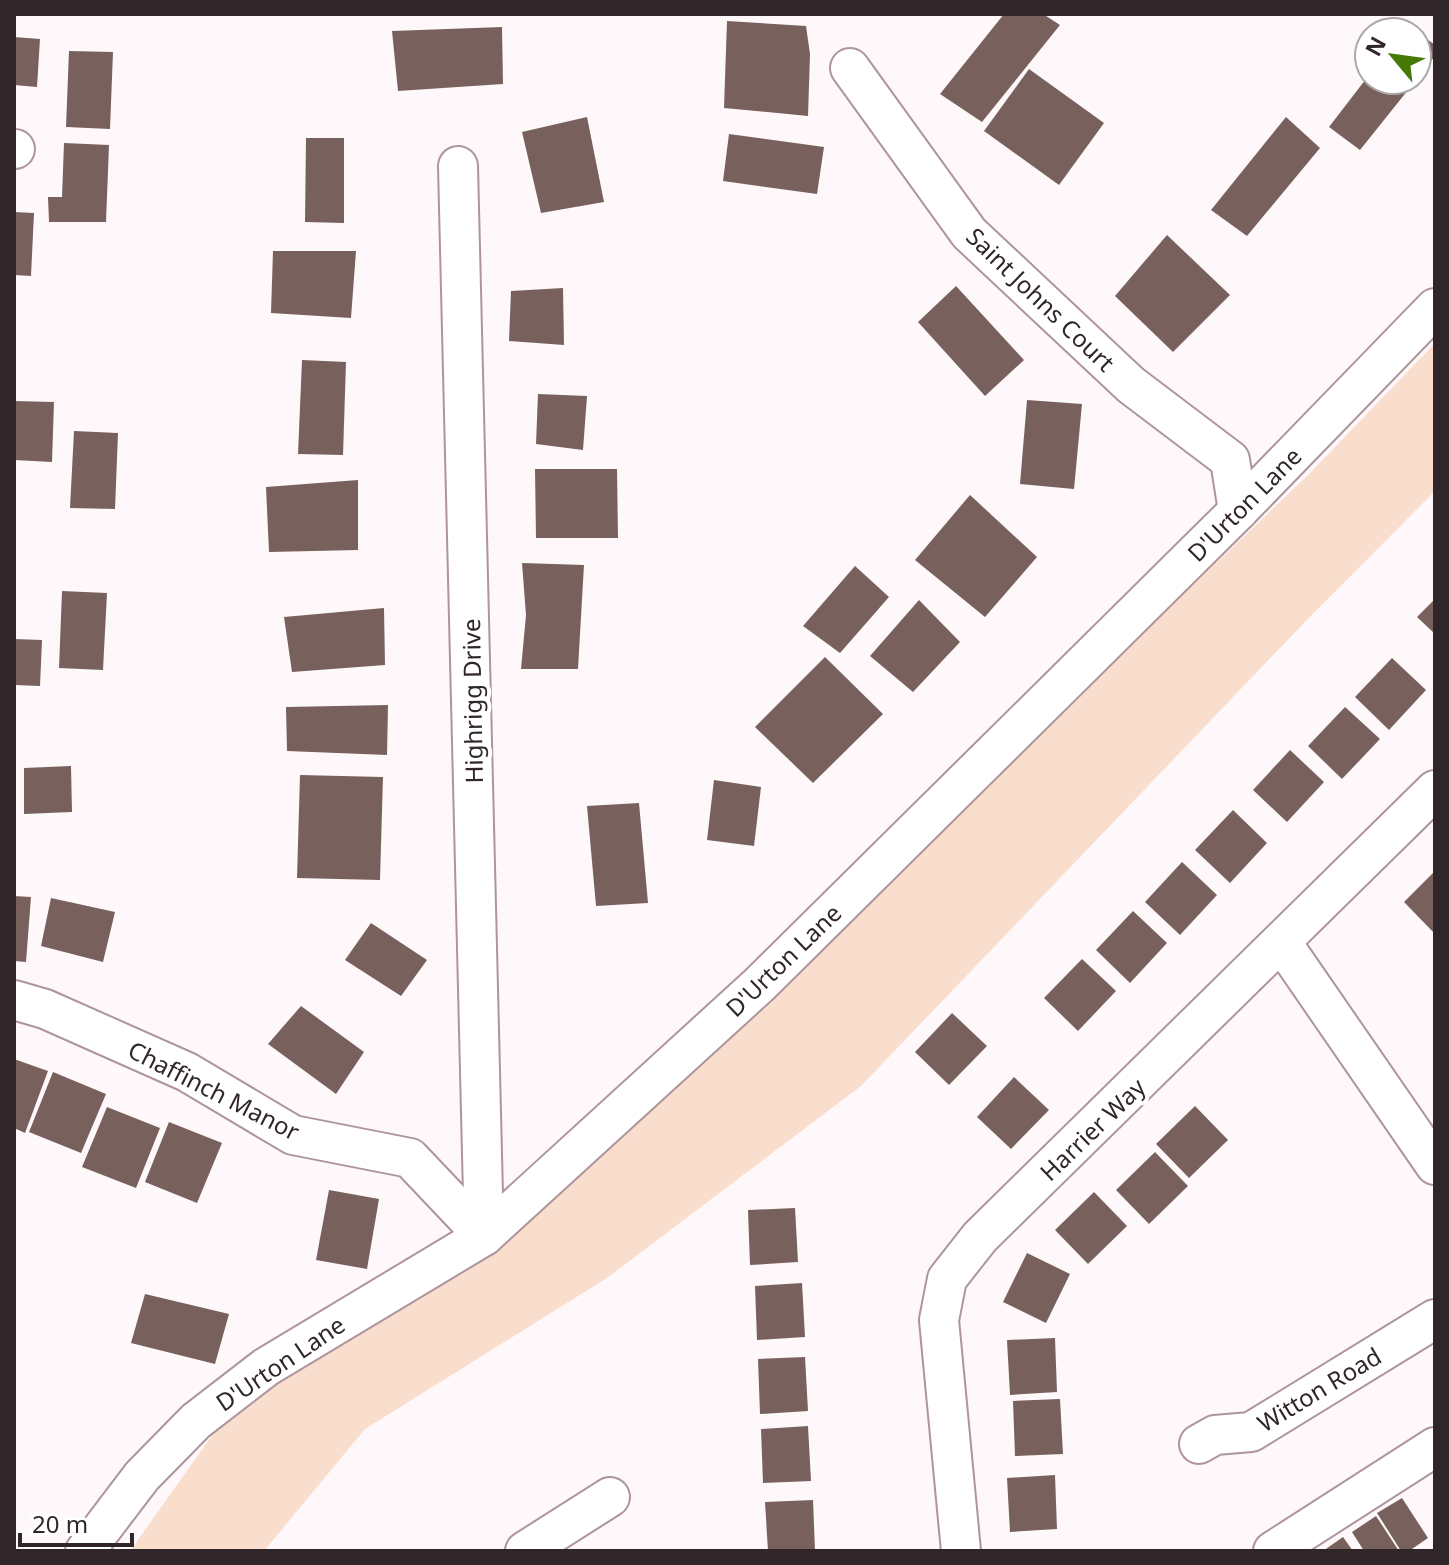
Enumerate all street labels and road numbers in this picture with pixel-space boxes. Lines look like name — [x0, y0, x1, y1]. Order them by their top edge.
street label: Saint Johns Court — [960, 220, 1123, 379]
street label: D'Urton Lane — [1180, 440, 1308, 568]
street label: Highrigg Drive — [454, 618, 490, 784]
street label: D'Urton Lane — [718, 896, 848, 1024]
street label: Chaffinch Manor — [123, 1033, 305, 1147]
street label: Harrier Way — [1032, 1070, 1152, 1188]
street label: D'Urton Lane — [209, 1308, 351, 1418]
street label: Witton Road — [1251, 1339, 1387, 1439]

